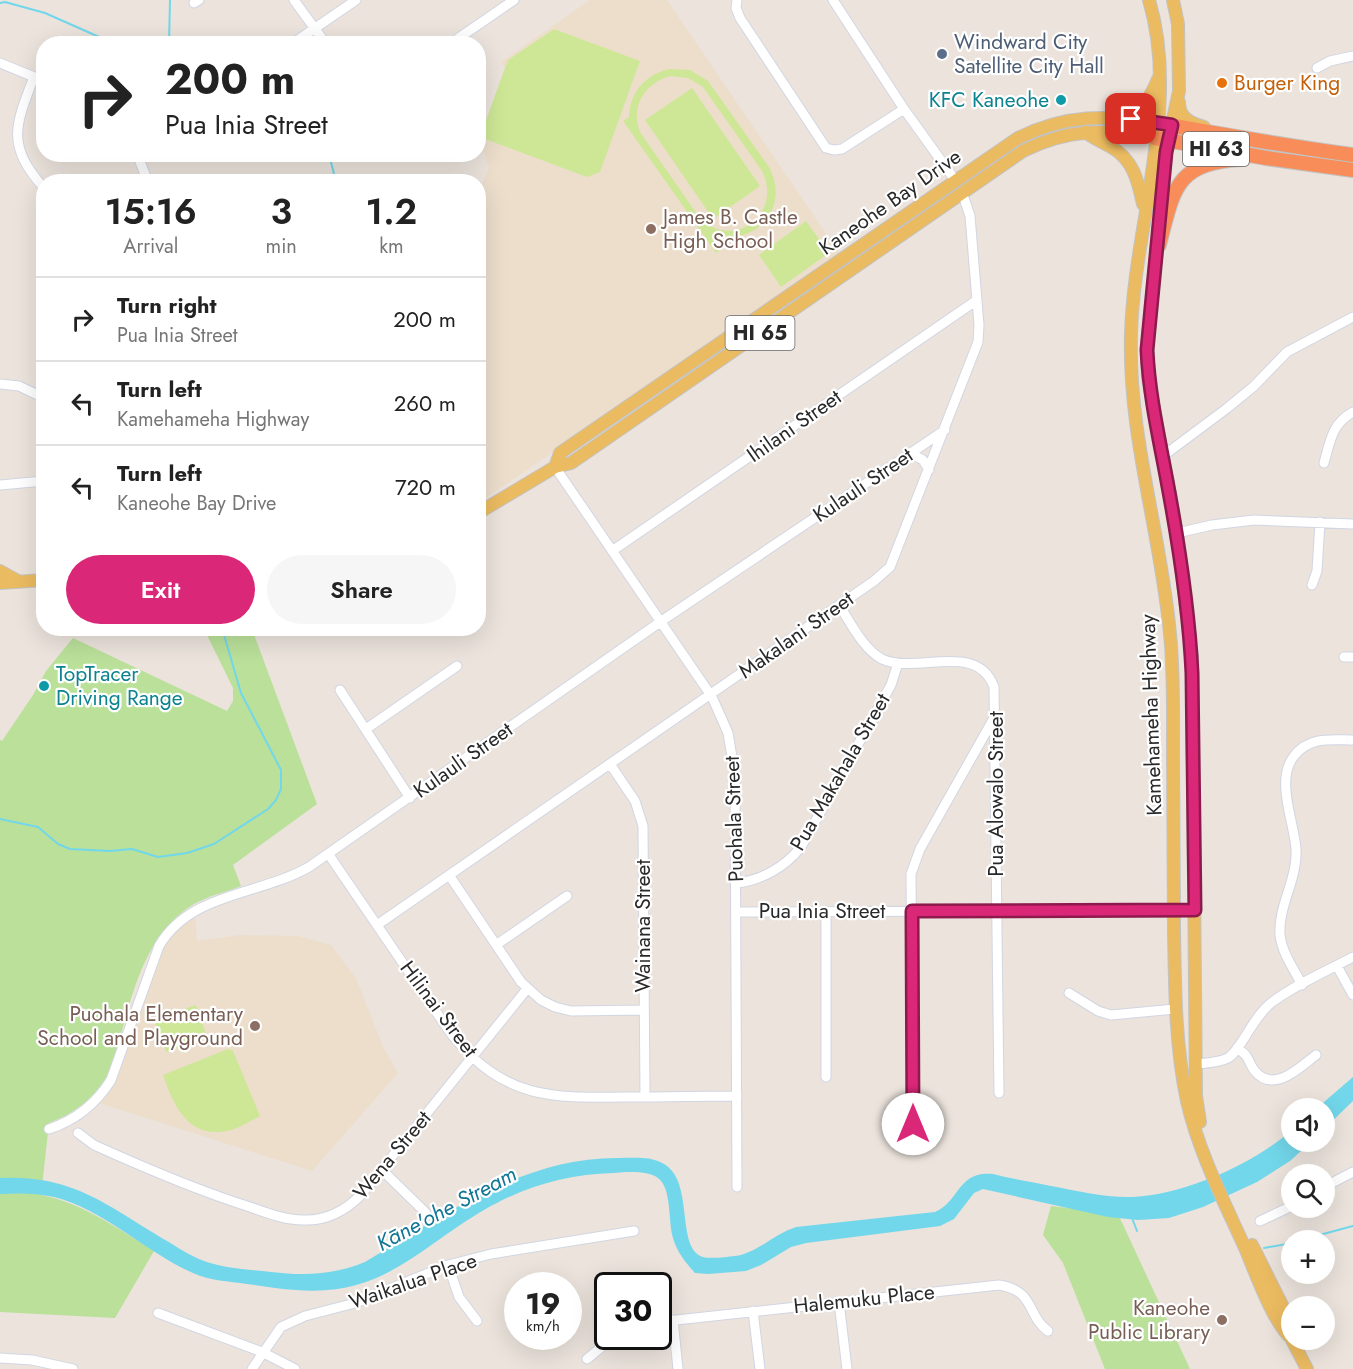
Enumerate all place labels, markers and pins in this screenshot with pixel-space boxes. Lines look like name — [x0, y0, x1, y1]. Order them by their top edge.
place label: Windward City Satellite City Hall — [954, 27, 1104, 81]
marker: Windward City Satellite City Hall — [935, 47, 949, 61]
place label: Burger King — [1234, 68, 1340, 98]
marker: Burger King — [1215, 76, 1229, 90]
place label: KFC Kaneohe — [929, 85, 1049, 115]
marker: KFC Kaneohe — [1054, 93, 1068, 107]
pin — [1105, 93, 1156, 144]
place label: James B. Castle High School — [660, 202, 798, 256]
marker: James B. Castle High School — [644, 222, 658, 236]
place label: TopTracer Driving Range — [56, 659, 183, 713]
marker: TopTracer Driving Range — [37, 679, 51, 693]
place label: Puohala Elementary School and Playground — [37, 999, 244, 1053]
marker: Puohala Elementary School and Playground — [248, 1019, 262, 1033]
place label: Kaneohe Public Library — [1088, 1293, 1211, 1347]
marker: Kaneohe Public Library — [1215, 1313, 1229, 1327]

